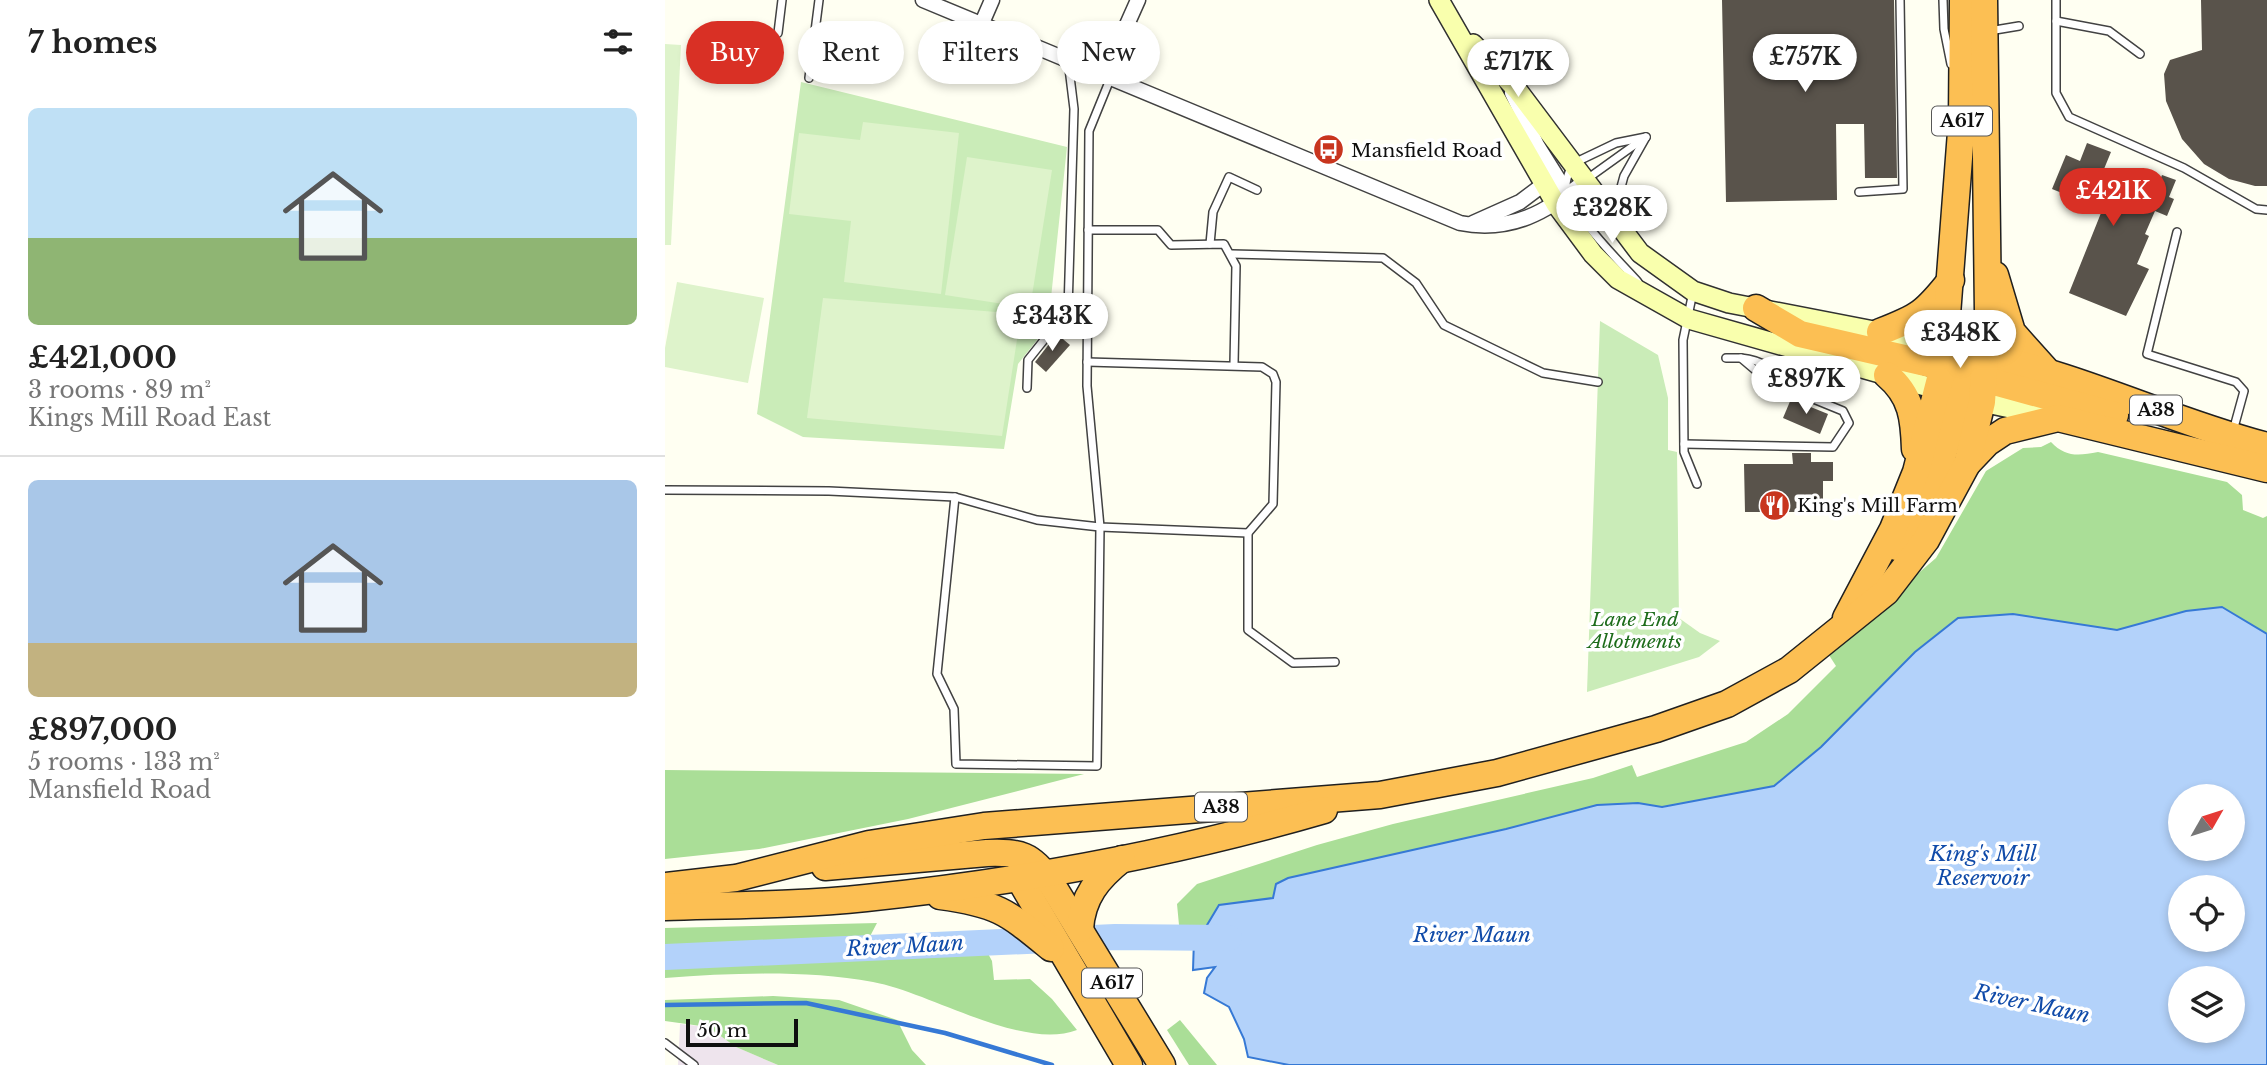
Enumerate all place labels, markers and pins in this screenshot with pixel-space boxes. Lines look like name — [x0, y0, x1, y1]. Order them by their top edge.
pin: £757K — [1756, 34, 1854, 94]
pin: £717K — [1469, 40, 1567, 99]
bus stop icon: Mansfield Road — [1311, 133, 1345, 167]
place label: Mansfield Road — [1351, 139, 1502, 162]
pin: £421K — [2064, 168, 2162, 228]
pin: £328K — [1563, 186, 1661, 245]
pin: £343K — [1003, 294, 1101, 353]
pin: £348K — [1911, 310, 2009, 370]
pin: £897K — [1757, 356, 1855, 416]
restaurant icon: King's Mill Farm — [1757, 488, 1791, 522]
place label: King's Mill Farm — [1797, 494, 1958, 517]

